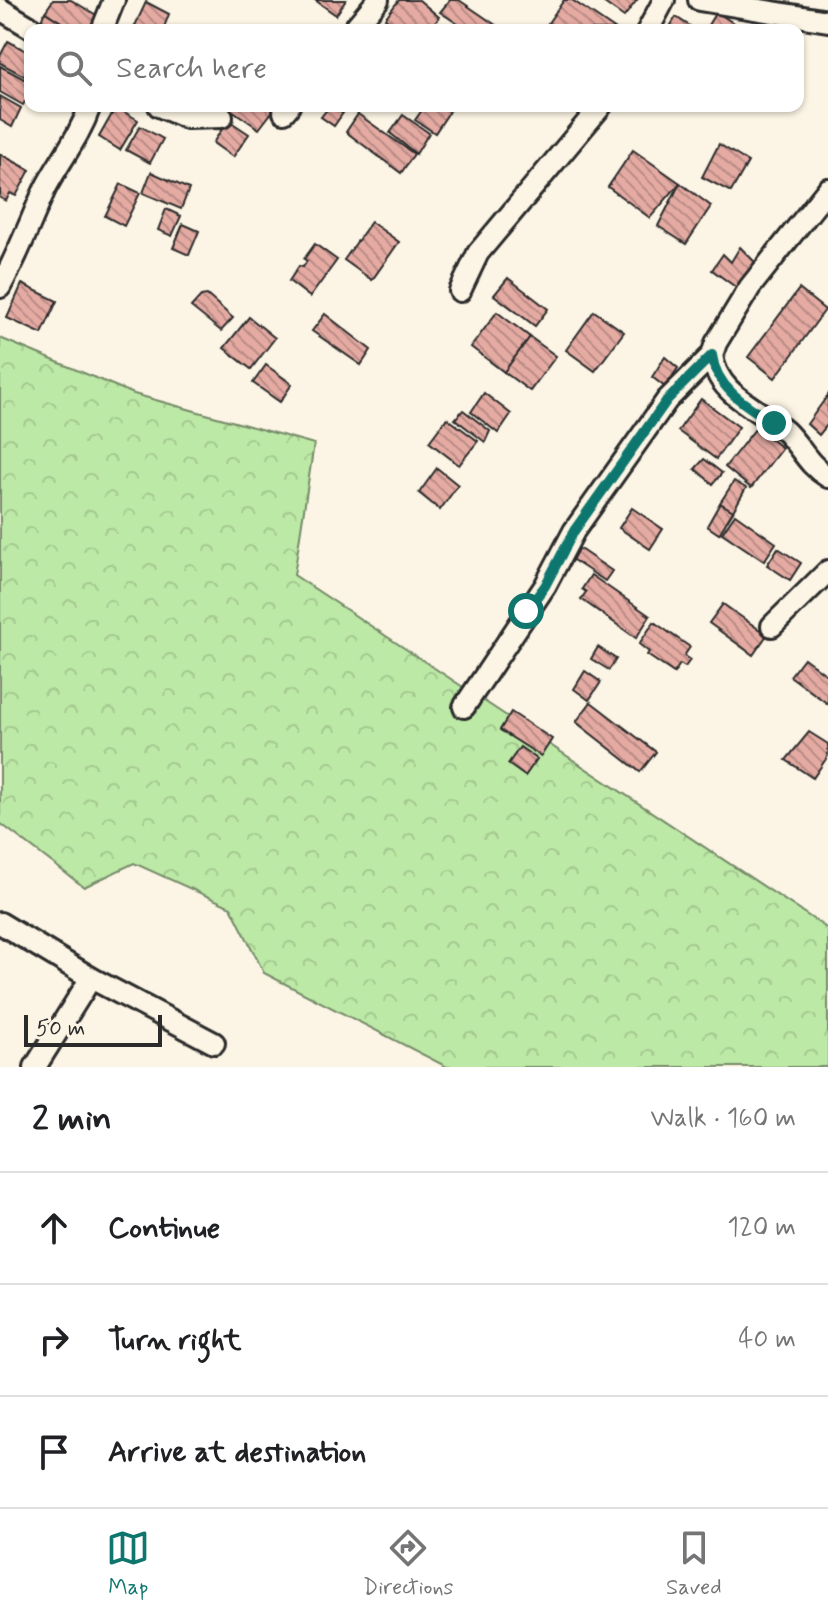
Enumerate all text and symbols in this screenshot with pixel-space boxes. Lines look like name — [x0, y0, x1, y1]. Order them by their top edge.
search box — [24, 24, 804, 112]
icon: search — [52, 46, 96, 90]
text: Search here — [116, 49, 267, 88]
route end — [756, 405, 792, 441]
route start — [508, 593, 544, 629]
scale bar — [24, 1011, 162, 1047]
text: 50 m — [36, 1015, 85, 1043]
text: 2 min — [32, 1097, 112, 1142]
text: Walk · 160 m — [650, 1102, 796, 1136]
icon: ahead — [32, 1206, 76, 1250]
text: Continue — [108, 1209, 220, 1248]
text: 120 m — [727, 1211, 796, 1245]
icon: right — [32, 1318, 76, 1362]
text: Turn right — [108, 1321, 241, 1360]
text: 40 m — [738, 1323, 796, 1357]
icon: arrive — [32, 1430, 76, 1474]
text: Arrive at destination — [108, 1433, 366, 1472]
tab: Map — [106, 1526, 150, 1602]
tab: Directions — [363, 1526, 453, 1602]
tab: Saved — [666, 1526, 722, 1602]

